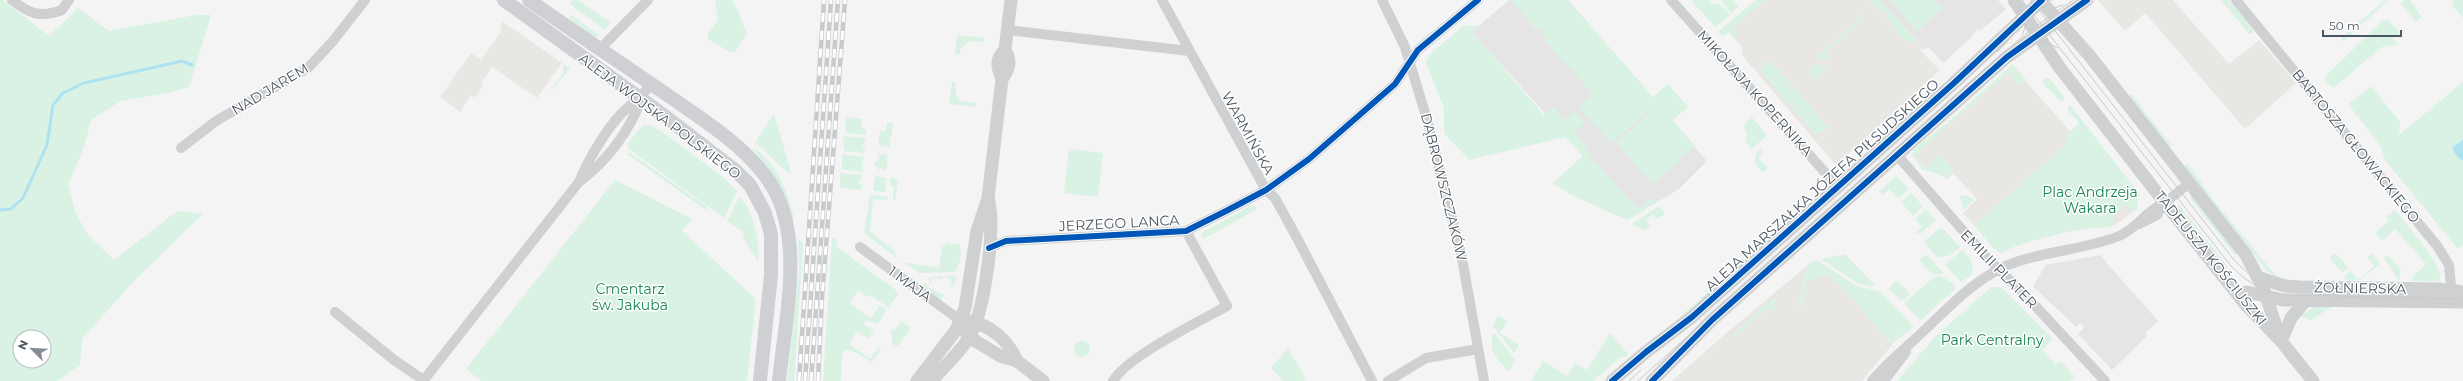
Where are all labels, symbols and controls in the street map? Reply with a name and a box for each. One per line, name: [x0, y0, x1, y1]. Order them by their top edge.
scale bar: [2323, 12, 2401, 38]
text: 50 m: [2329, 18, 2360, 33]
street label: MIKOŁAJA KOPERNIKA: [1694, 26, 1817, 161]
street label: ALEJA WOJSKA POLSKIEGO: [575, 49, 745, 183]
street label: NAD JAREM: [228, 59, 312, 119]
street label: BARTOSZA GŁOWACKIEGO: [2288, 65, 2424, 227]
street label: ALEJA MARSZAŁKA JÓZEFA PIŁSUDSKIEGO: [1701, 75, 1943, 295]
street label: WARMIŃSKA: [1218, 88, 1279, 179]
street label: DĄBROWSZCZAKÓW: [1417, 111, 1471, 263]
park label: Plac Andrzeja Wakara: [2042, 183, 2138, 217]
street label: TADEUSZA KOŚCIUSZKI: [2151, 187, 2271, 329]
street label: JERZEGO LANCA: [1057, 211, 1181, 235]
street label: EMILII PLATER: [1957, 226, 2041, 312]
street label: 1 MAJA: [885, 262, 936, 306]
street label: ŻOŁNIERSKA: [2314, 278, 2407, 298]
park label: Cmentarz św. Jakuba: [592, 280, 668, 314]
north arrow: [12, 329, 52, 369]
park label: Park Centralny: [1941, 331, 2044, 349]
text: N: [15, 338, 31, 352]

